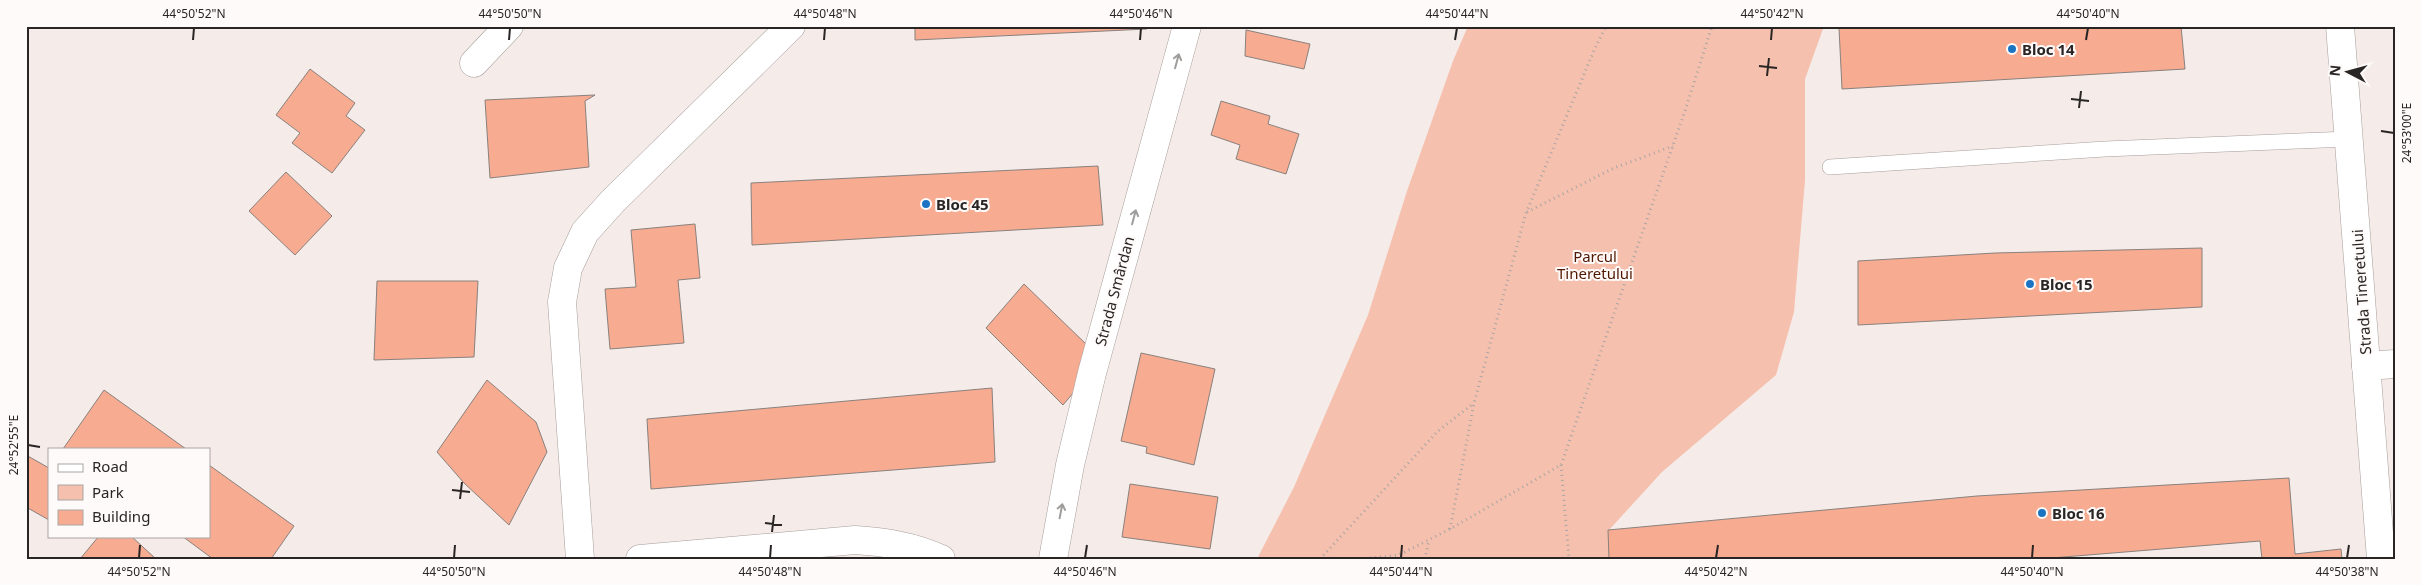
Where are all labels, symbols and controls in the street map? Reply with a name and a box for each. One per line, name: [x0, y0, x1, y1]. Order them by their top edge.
text: 44°50'52"N: [162, 5, 226, 22]
text: 44°50'50"N: [478, 5, 542, 22]
text: 44°50'48"N: [793, 5, 857, 22]
text: 44°50'46"N: [1109, 5, 1173, 22]
text: 44°50'44"N: [1425, 5, 1489, 22]
text: 44°50'42"N: [1740, 5, 1804, 22]
text: 44°50'40"N: [2056, 5, 2120, 22]
place label: Bloc 14: [2022, 39, 2075, 59]
marker: Bloc 14: [2006, 43, 2018, 55]
north arrow: [2324, 48, 2374, 98]
one-way arrow: [1173, 53, 1183, 69]
text: N: [2325, 64, 2345, 77]
text: 24°53'00"E: [2398, 103, 2415, 163]
place label: Bloc 45: [936, 194, 989, 214]
marker: Bloc 45: [920, 198, 932, 210]
one-way arrow: [1130, 210, 1139, 226]
street label: Strada Tineretului: [2347, 229, 2375, 355]
street label: Strada Smârdan: [1090, 234, 1138, 348]
park label: Parcul Tineretului: [1557, 246, 1633, 283]
place label: Bloc 15: [2040, 274, 2093, 294]
marker: Bloc 15: [2024, 278, 2036, 290]
text: 24°52'55"E: [5, 415, 22, 475]
legend: [48, 448, 210, 538]
text: Road: [92, 456, 128, 476]
text: Park: [92, 482, 124, 502]
one-way arrow: [1057, 503, 1066, 519]
place label: Bloc 16: [2052, 503, 2105, 523]
text: Building: [92, 506, 150, 526]
marker: Bloc 16: [2036, 507, 2048, 519]
text: 44°50'52"N: [107, 563, 171, 580]
text: 44°50'50"N: [422, 563, 486, 580]
text: 44°50'48"N: [738, 563, 802, 580]
text: 44°50'46"N: [1053, 563, 1117, 580]
text: 44°50'44"N: [1369, 563, 1433, 580]
text: 44°50'42"N: [1684, 563, 1748, 580]
text: 44°50'40"N: [2000, 563, 2064, 580]
text: 44°50'38"N: [2315, 563, 2379, 580]

